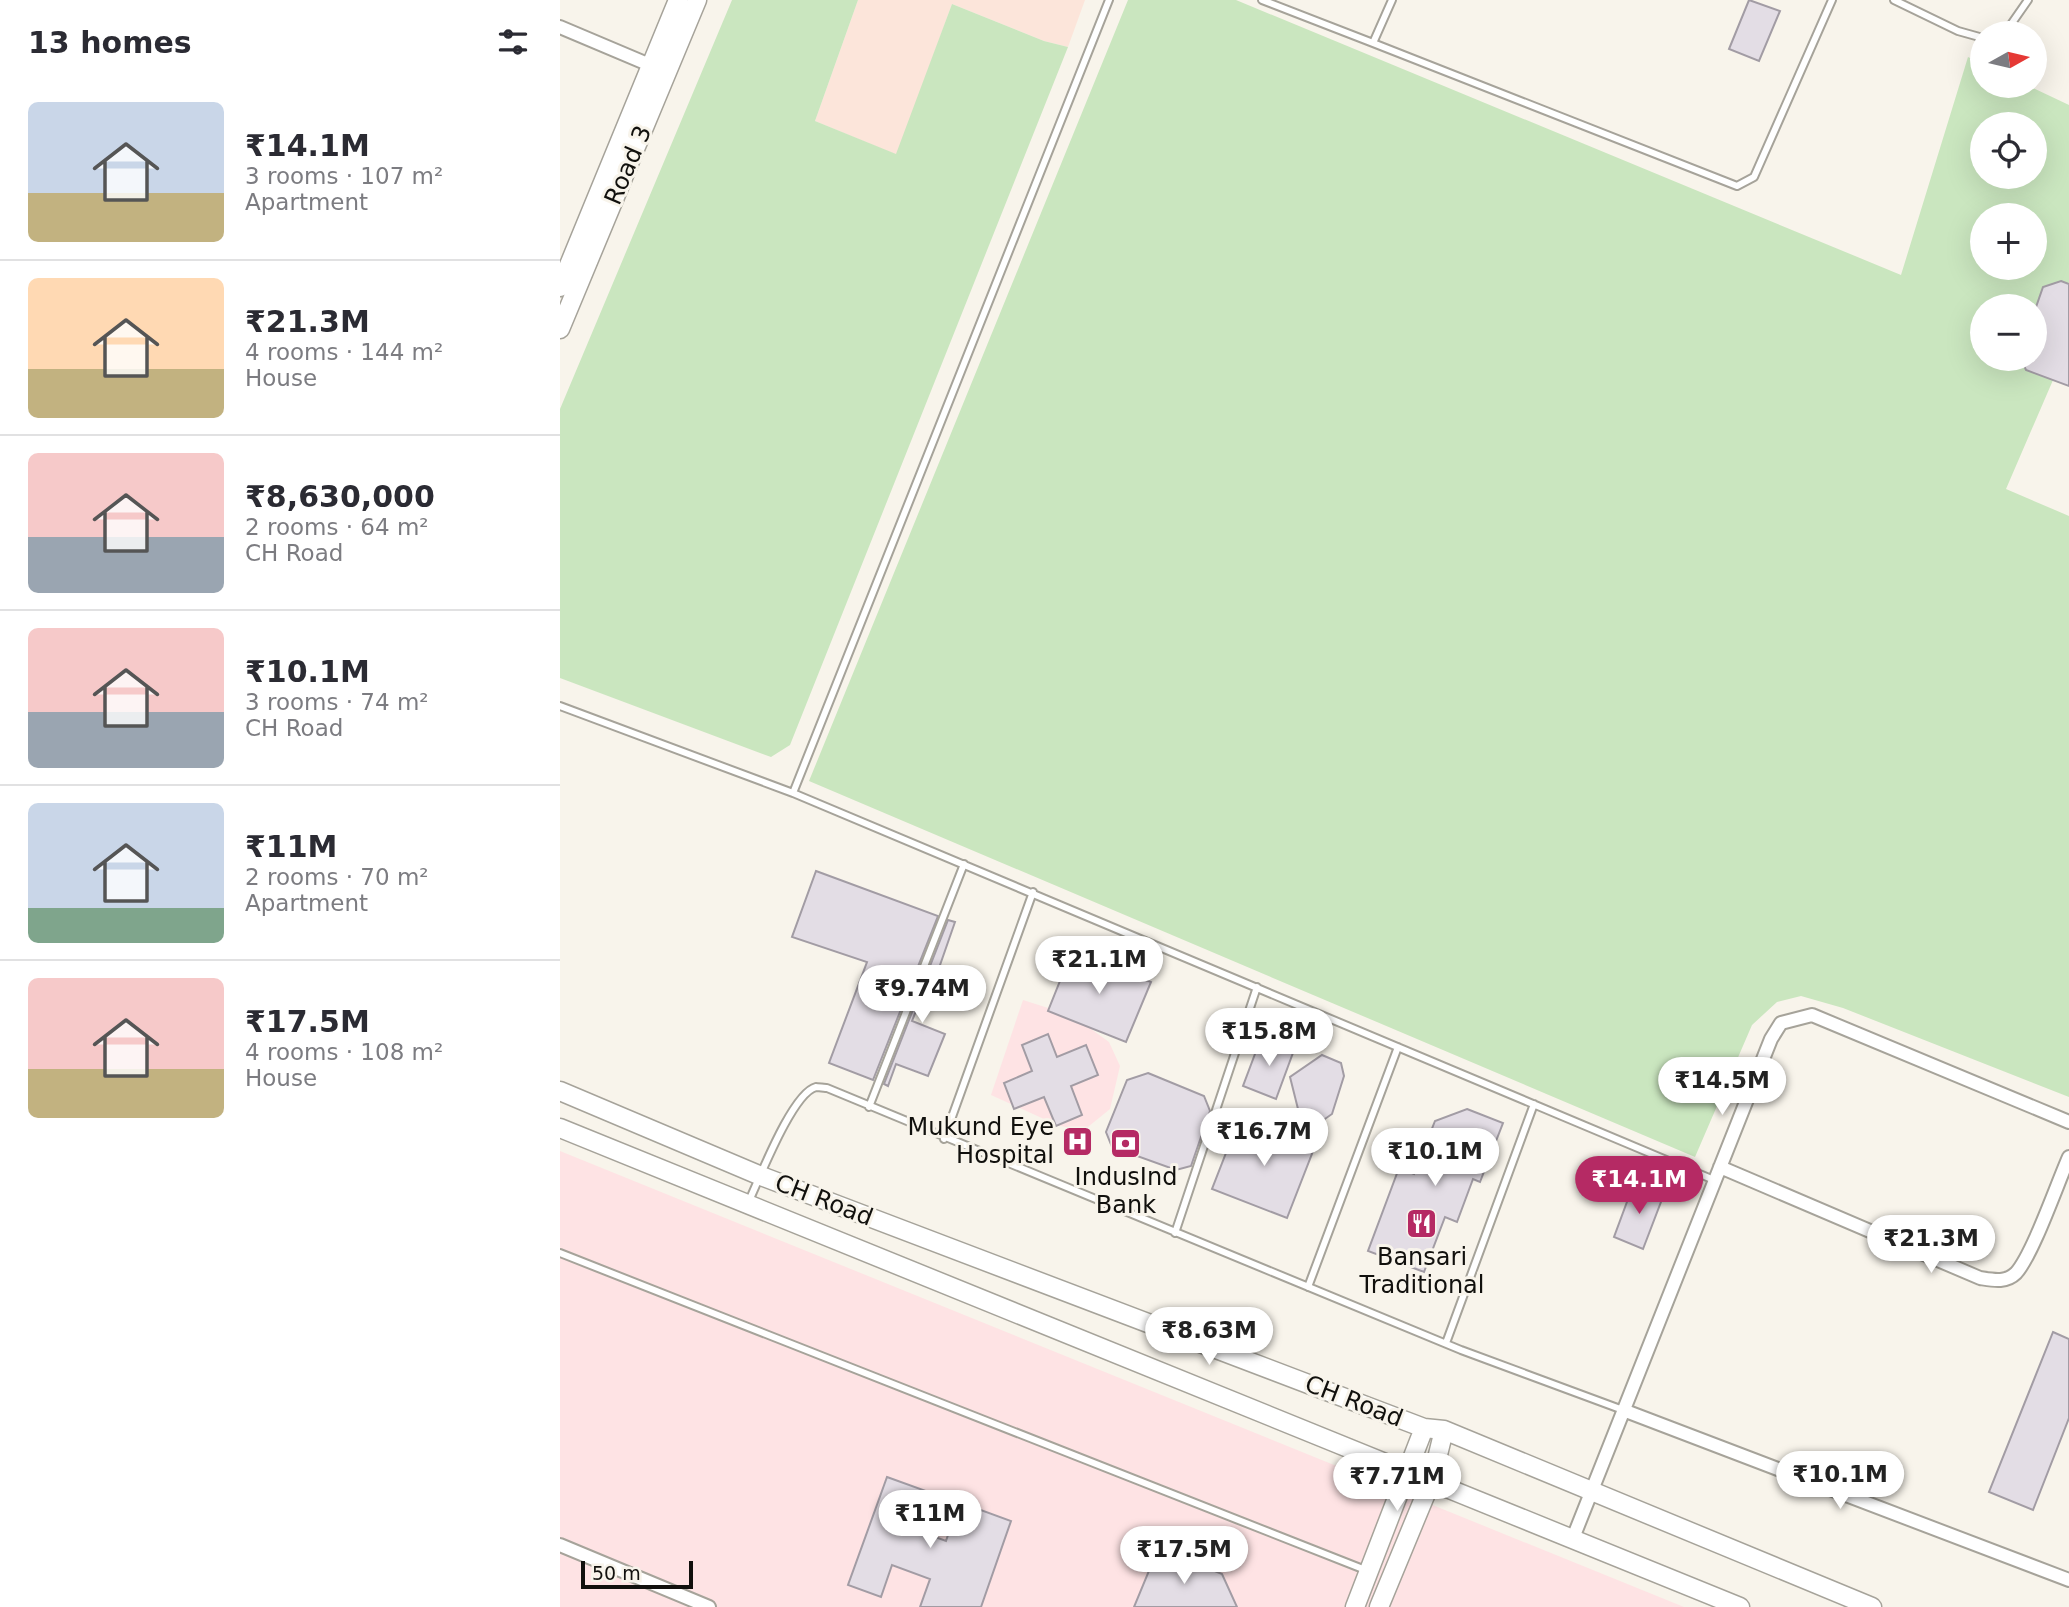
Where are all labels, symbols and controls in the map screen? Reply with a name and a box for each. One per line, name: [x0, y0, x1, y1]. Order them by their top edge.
north arrow: [1970, 21, 2048, 98]
map controls: [1970, 21, 2047, 371]
icon: filters: [494, 23, 532, 61]
text: 13 homes: [28, 25, 192, 60]
button: locate: [1970, 112, 2047, 189]
street label: Road 3: [599, 121, 657, 209]
text: ₹14.1M: [245, 128, 370, 163]
icon: home: [84, 130, 168, 214]
text: 3 rooms · 107 m²: [245, 163, 443, 189]
text: Apartment: [245, 189, 368, 215]
button: +: [1970, 203, 2047, 280]
button: −: [1970, 294, 2047, 371]
text: ₹21.3M: [245, 304, 370, 339]
icon: home: [84, 306, 168, 390]
text: 4 rooms · 144 m²: [245, 339, 443, 365]
text: House: [245, 365, 317, 391]
text: ₹8,630,000: [245, 479, 435, 514]
icon: home: [84, 481, 168, 565]
text: 2 rooms · 64 m²: [245, 514, 429, 540]
text: CH Road: [245, 540, 343, 566]
text: ₹10.1M: [245, 654, 370, 689]
icon: home: [84, 656, 168, 740]
text: 3 rooms · 74 m²: [245, 689, 429, 715]
text: CH Road: [245, 715, 343, 741]
text: ₹11M: [245, 829, 337, 864]
icon: home: [84, 831, 168, 915]
text: 2 rooms · 70 m²: [245, 864, 429, 890]
text: Apartment: [245, 890, 368, 916]
pin: ₹21.1M: [1042, 936, 1156, 996]
text: ₹21.1M: [1051, 946, 1147, 972]
pin: ₹9.74M: [865, 965, 979, 1025]
text: ₹9.74M: [874, 975, 970, 1001]
text: ₹17.5M: [245, 1004, 370, 1039]
icon: home: [84, 1006, 168, 1090]
pin: ₹15.8M: [1212, 1009, 1326, 1068]
text: ₹15.8M: [1221, 1018, 1317, 1044]
text: 4 rooms · 108 m²: [245, 1039, 443, 1065]
pin: ₹14.5M: [1665, 1058, 1779, 1117]
text: House: [245, 1065, 317, 1091]
text: ₹14.5M: [1674, 1067, 1770, 1093]
pin: ₹16.7M: [1207, 1108, 1321, 1168]
place label: Mukund Eye Hospital: [908, 1113, 1054, 1169]
text: ₹16.7M: [1216, 1118, 1312, 1144]
hospital icon: Mukund Eye Hospital: [1060, 1124, 1094, 1158]
bank icon: IndusInd Bank: [1109, 1126, 1143, 1160]
pin: ₹10.1M: [1378, 1128, 1492, 1188]
text: ₹10.1M: [1387, 1138, 1483, 1164]
pin: ₹14.1M: [1582, 1156, 1696, 1216]
place label: IndusInd Bank: [1075, 1163, 1177, 1219]
text: ₹14.1M: [1591, 1166, 1687, 1192]
street label: CH Road: [771, 1169, 877, 1231]
restaurant icon: Bansari Traditional: [1405, 1206, 1439, 1240]
pin: ₹21.3M: [1874, 1216, 1988, 1275]
text: ₹21.3M: [1883, 1225, 1979, 1251]
place label: Bansari Traditional: [1359, 1243, 1484, 1299]
pin: ₹8.63M: [1152, 1308, 1266, 1367]
text: ₹8.63M: [1161, 1317, 1257, 1343]
street label: CH Road: [1301, 1370, 1407, 1432]
pin: ₹10.1M: [1783, 1452, 1897, 1511]
pin: ₹7.71M: [1340, 1454, 1454, 1513]
text: ₹10.1M: [1792, 1461, 1888, 1487]
text: ₹7.71M: [1349, 1463, 1445, 1489]
pin: ₹11M: [889, 1490, 971, 1550]
text: ₹11M: [895, 1500, 965, 1526]
pin: ₹17.5M: [1127, 1526, 1241, 1586]
text: ₹17.5M: [1136, 1536, 1232, 1562]
scale bar: [581, 1558, 693, 1590]
text: 50 m: [592, 1562, 641, 1584]

